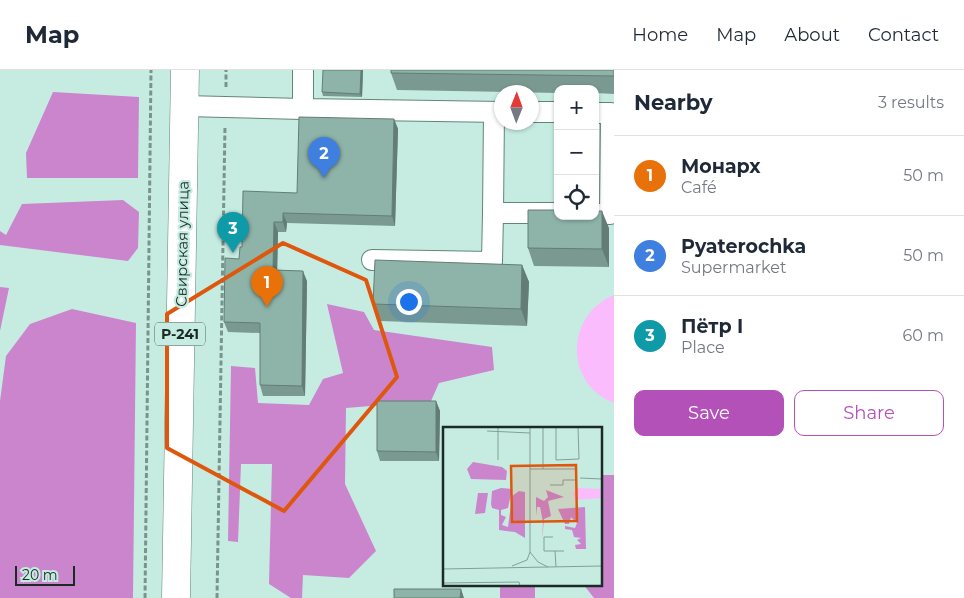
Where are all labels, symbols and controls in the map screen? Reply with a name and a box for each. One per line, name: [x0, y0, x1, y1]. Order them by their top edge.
text: Map: [25, 20, 79, 49]
text: Home: [632, 24, 688, 46]
text: Map: [716, 24, 756, 46]
text: About: [784, 24, 840, 46]
text: Contact: [868, 24, 939, 46]
north arrow: [494, 85, 539, 130]
map controls: [554, 85, 599, 220]
button: +: [554, 85, 599, 130]
text: Nearby: [634, 90, 713, 115]
text: 3 results: [878, 93, 944, 112]
button: −: [554, 130, 599, 175]
pin: 2: [308, 137, 340, 178]
text: Монарх: [681, 155, 761, 178]
text: 1: [647, 166, 653, 185]
text: 50 m: [903, 166, 944, 185]
button: locate: [554, 175, 599, 220]
text: Café: [681, 178, 717, 197]
street label: Свирская улица: [171, 181, 193, 307]
pin: 3: [217, 212, 249, 253]
text: Pyaterochka: [681, 235, 806, 258]
text: 2: [645, 246, 655, 265]
text: 50 m: [903, 246, 944, 265]
text: Supermarket: [681, 258, 787, 277]
pin: 1: [251, 266, 283, 307]
your location: [396, 289, 422, 315]
text: Пётр I: [681, 315, 743, 338]
road number: Р-241: [155, 322, 205, 346]
text: 3: [645, 326, 655, 345]
text: 60 m: [902, 326, 944, 345]
text: Place: [681, 338, 725, 357]
button: Save: [634, 390, 784, 436]
button: Share: [794, 390, 944, 436]
inset map: [443, 427, 602, 586]
scale bar: [15, 563, 75, 586]
text: 20 m: [22, 566, 58, 584]

